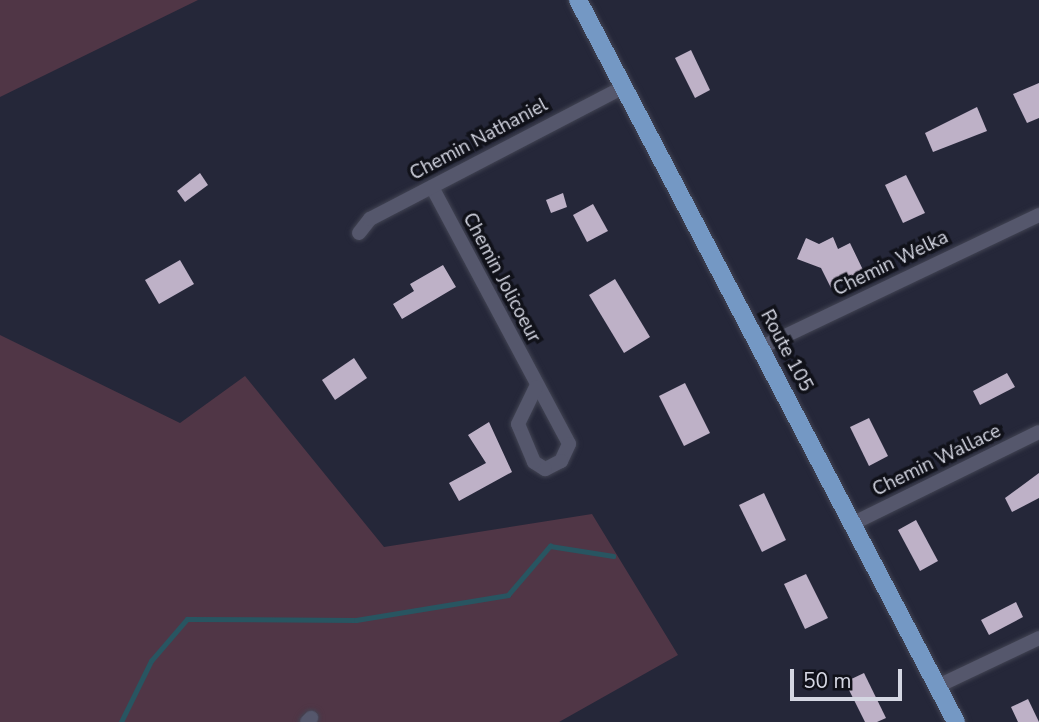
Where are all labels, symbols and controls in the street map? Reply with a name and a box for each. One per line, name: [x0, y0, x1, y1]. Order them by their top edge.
street label: Chemin Nathaniel: [406, 94, 552, 186]
street label: Chemin Jolicoeur: [457, 209, 545, 347]
street label: Chemin Welka: [830, 226, 952, 302]
street label: Route 105: [755, 306, 817, 396]
street label: Chemin Wallace: [869, 420, 1005, 502]
scale bar: [794, 656, 906, 700]
text: 50 m: [803, 667, 852, 695]

